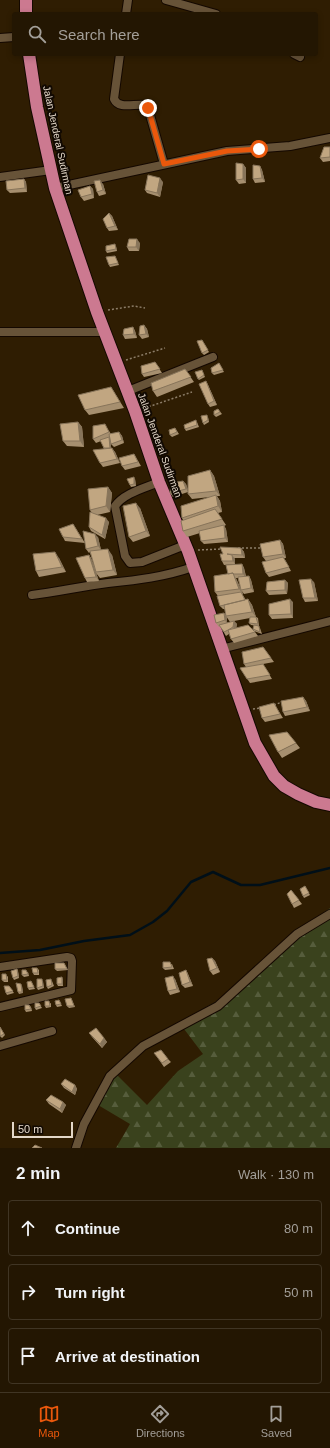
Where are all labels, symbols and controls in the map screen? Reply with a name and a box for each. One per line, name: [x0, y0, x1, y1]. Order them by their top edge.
search box: [12, 12, 318, 56]
icon: search: [26, 23, 48, 45]
text: Search here: [58, 26, 140, 43]
street label: Jalan Jenderal Sudirman: [41, 85, 75, 195]
route end: [139, 99, 157, 117]
route start: [250, 140, 268, 158]
street label: Jalan Jenderal Sudirman: [136, 391, 184, 499]
scale bar: [12, 1120, 73, 1139]
text: 50 m: [18, 1123, 42, 1135]
text: 2 min: [16, 1164, 60, 1183]
text: Walk · 130 m: [238, 1167, 314, 1182]
icon: ahead: [17, 1217, 39, 1239]
text: Continue: [55, 1220, 120, 1237]
text: 80 m: [284, 1221, 313, 1236]
icon: right: [17, 1281, 39, 1303]
text: Turn right: [55, 1284, 125, 1301]
text: 50 m: [284, 1285, 313, 1300]
icon: arrive: [17, 1345, 39, 1367]
text: Arrive at destination: [55, 1348, 200, 1365]
tab: Map: [38, 1403, 60, 1439]
tab: Directions: [136, 1403, 185, 1439]
tab: Saved: [261, 1403, 292, 1439]

